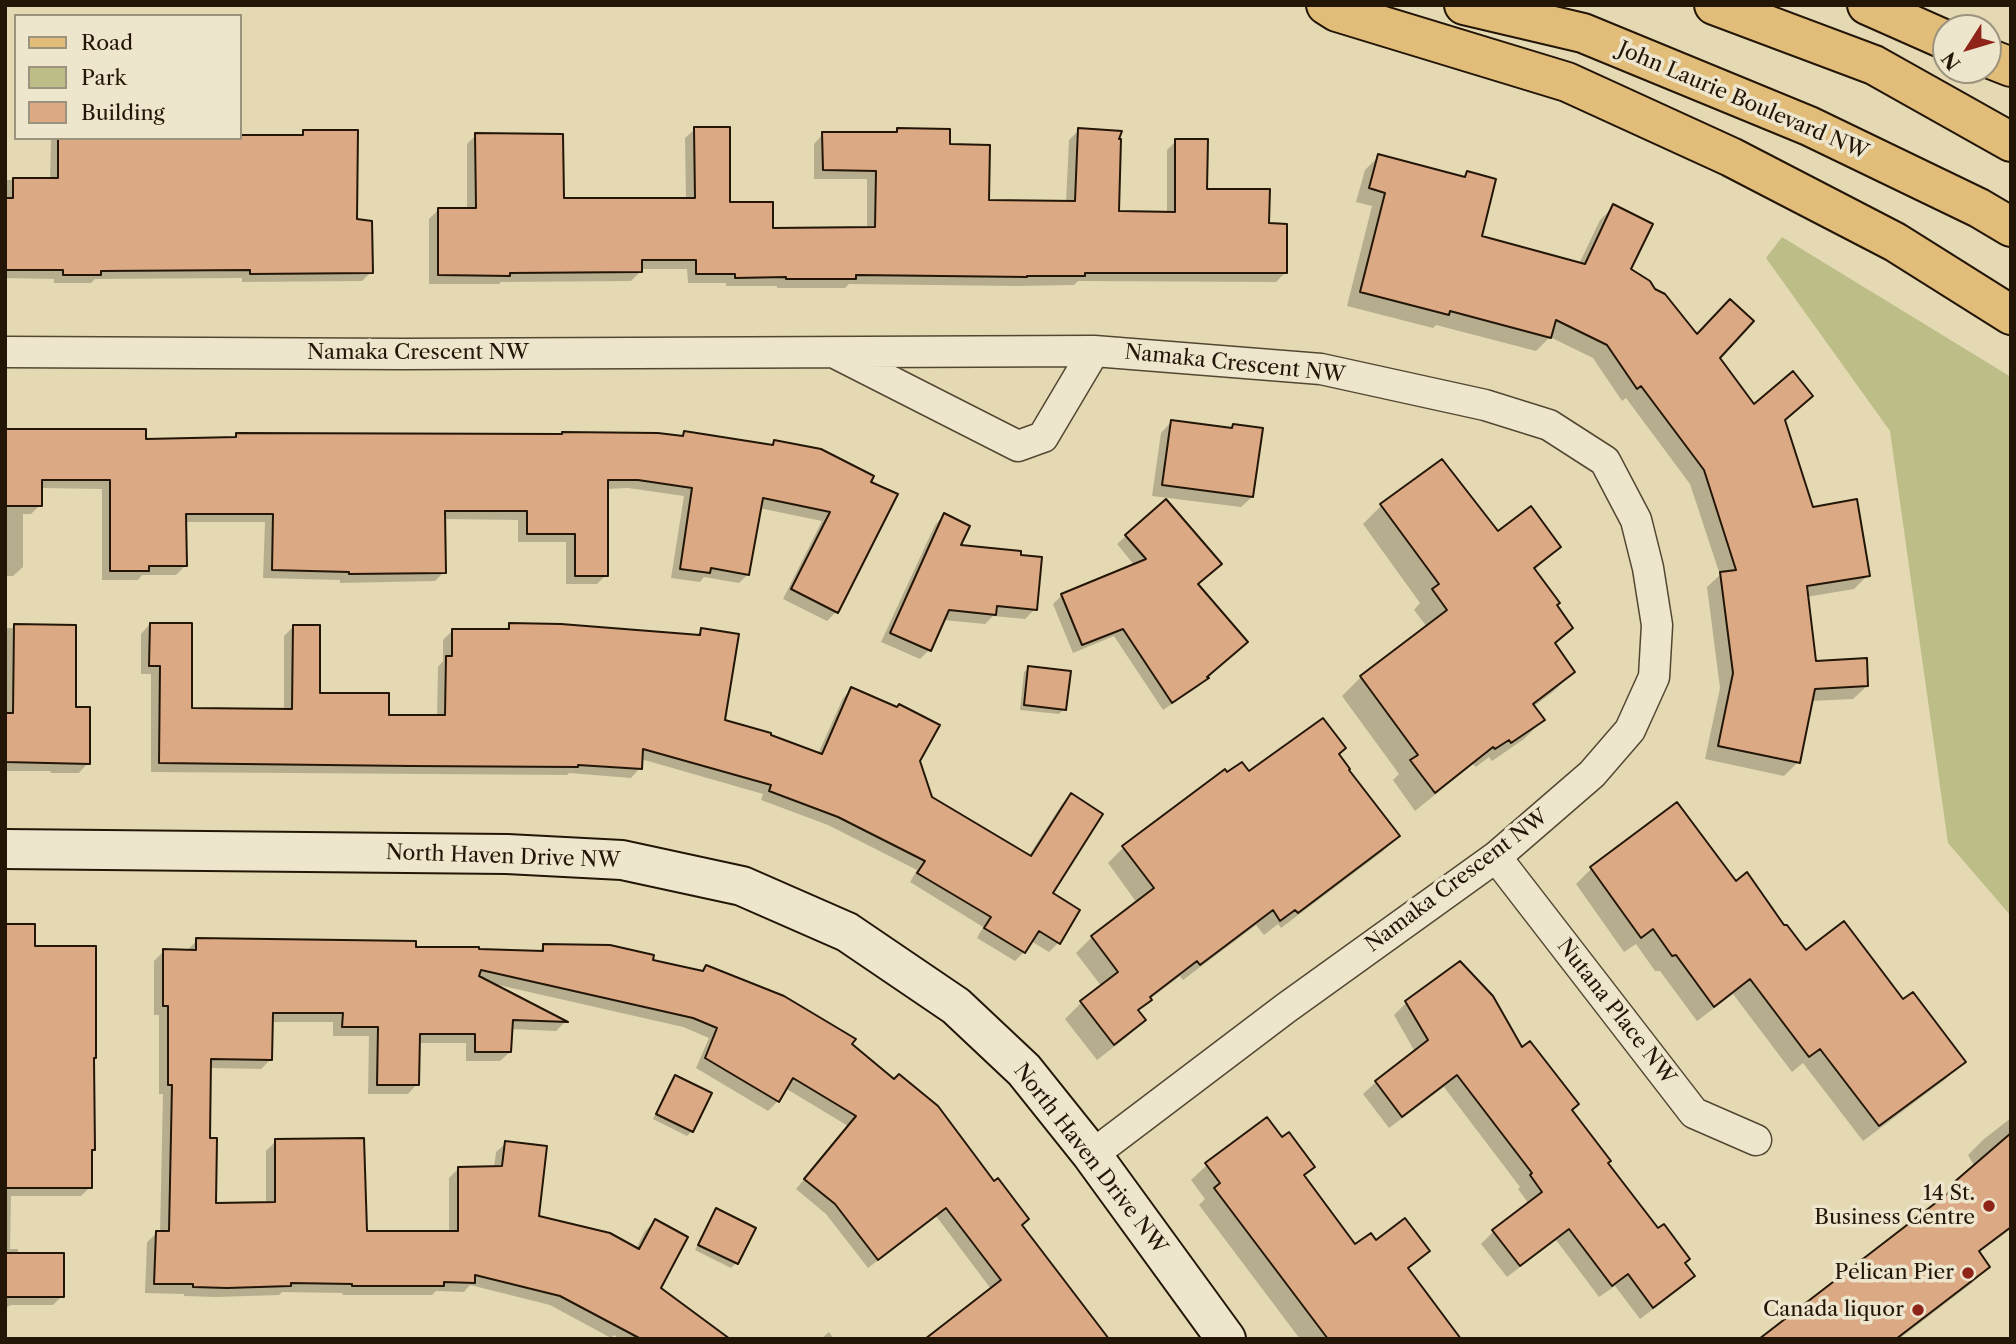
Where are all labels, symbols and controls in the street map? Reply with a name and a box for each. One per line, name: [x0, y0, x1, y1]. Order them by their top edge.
legend: [14, 14, 242, 140]
north arrow: [1932, 14, 2002, 84]
text: Road: [81, 30, 133, 55]
street label: John Laurie Boulevard NW: [1614, 37, 1872, 165]
text: N: [1937, 47, 1966, 74]
text: Park: [81, 65, 127, 90]
text: Building: [81, 100, 165, 125]
street label: Namaka Crescent NW: [307, 340, 529, 366]
street label: Namaka Crescent NW: [1123, 340, 1347, 388]
street label: Namaka Crescent NW: [1361, 804, 1553, 958]
street label: North Haven Drive NW: [385, 840, 621, 874]
street label: Nutana Place NW: [1551, 934, 1681, 1090]
street label: North Haven Drive NW: [1008, 1059, 1172, 1259]
place label: 14 St. Business Centre: [1814, 1181, 1975, 1231]
marker: 14 St. Business Centre: [1981, 1198, 1997, 1214]
place label: Pelican Pier: [1835, 1260, 1954, 1286]
marker: Pelican Pier: [1960, 1265, 1976, 1281]
place label: Canada liquor: [1763, 1297, 1904, 1323]
marker: Canada liquor: [1910, 1302, 1926, 1318]

